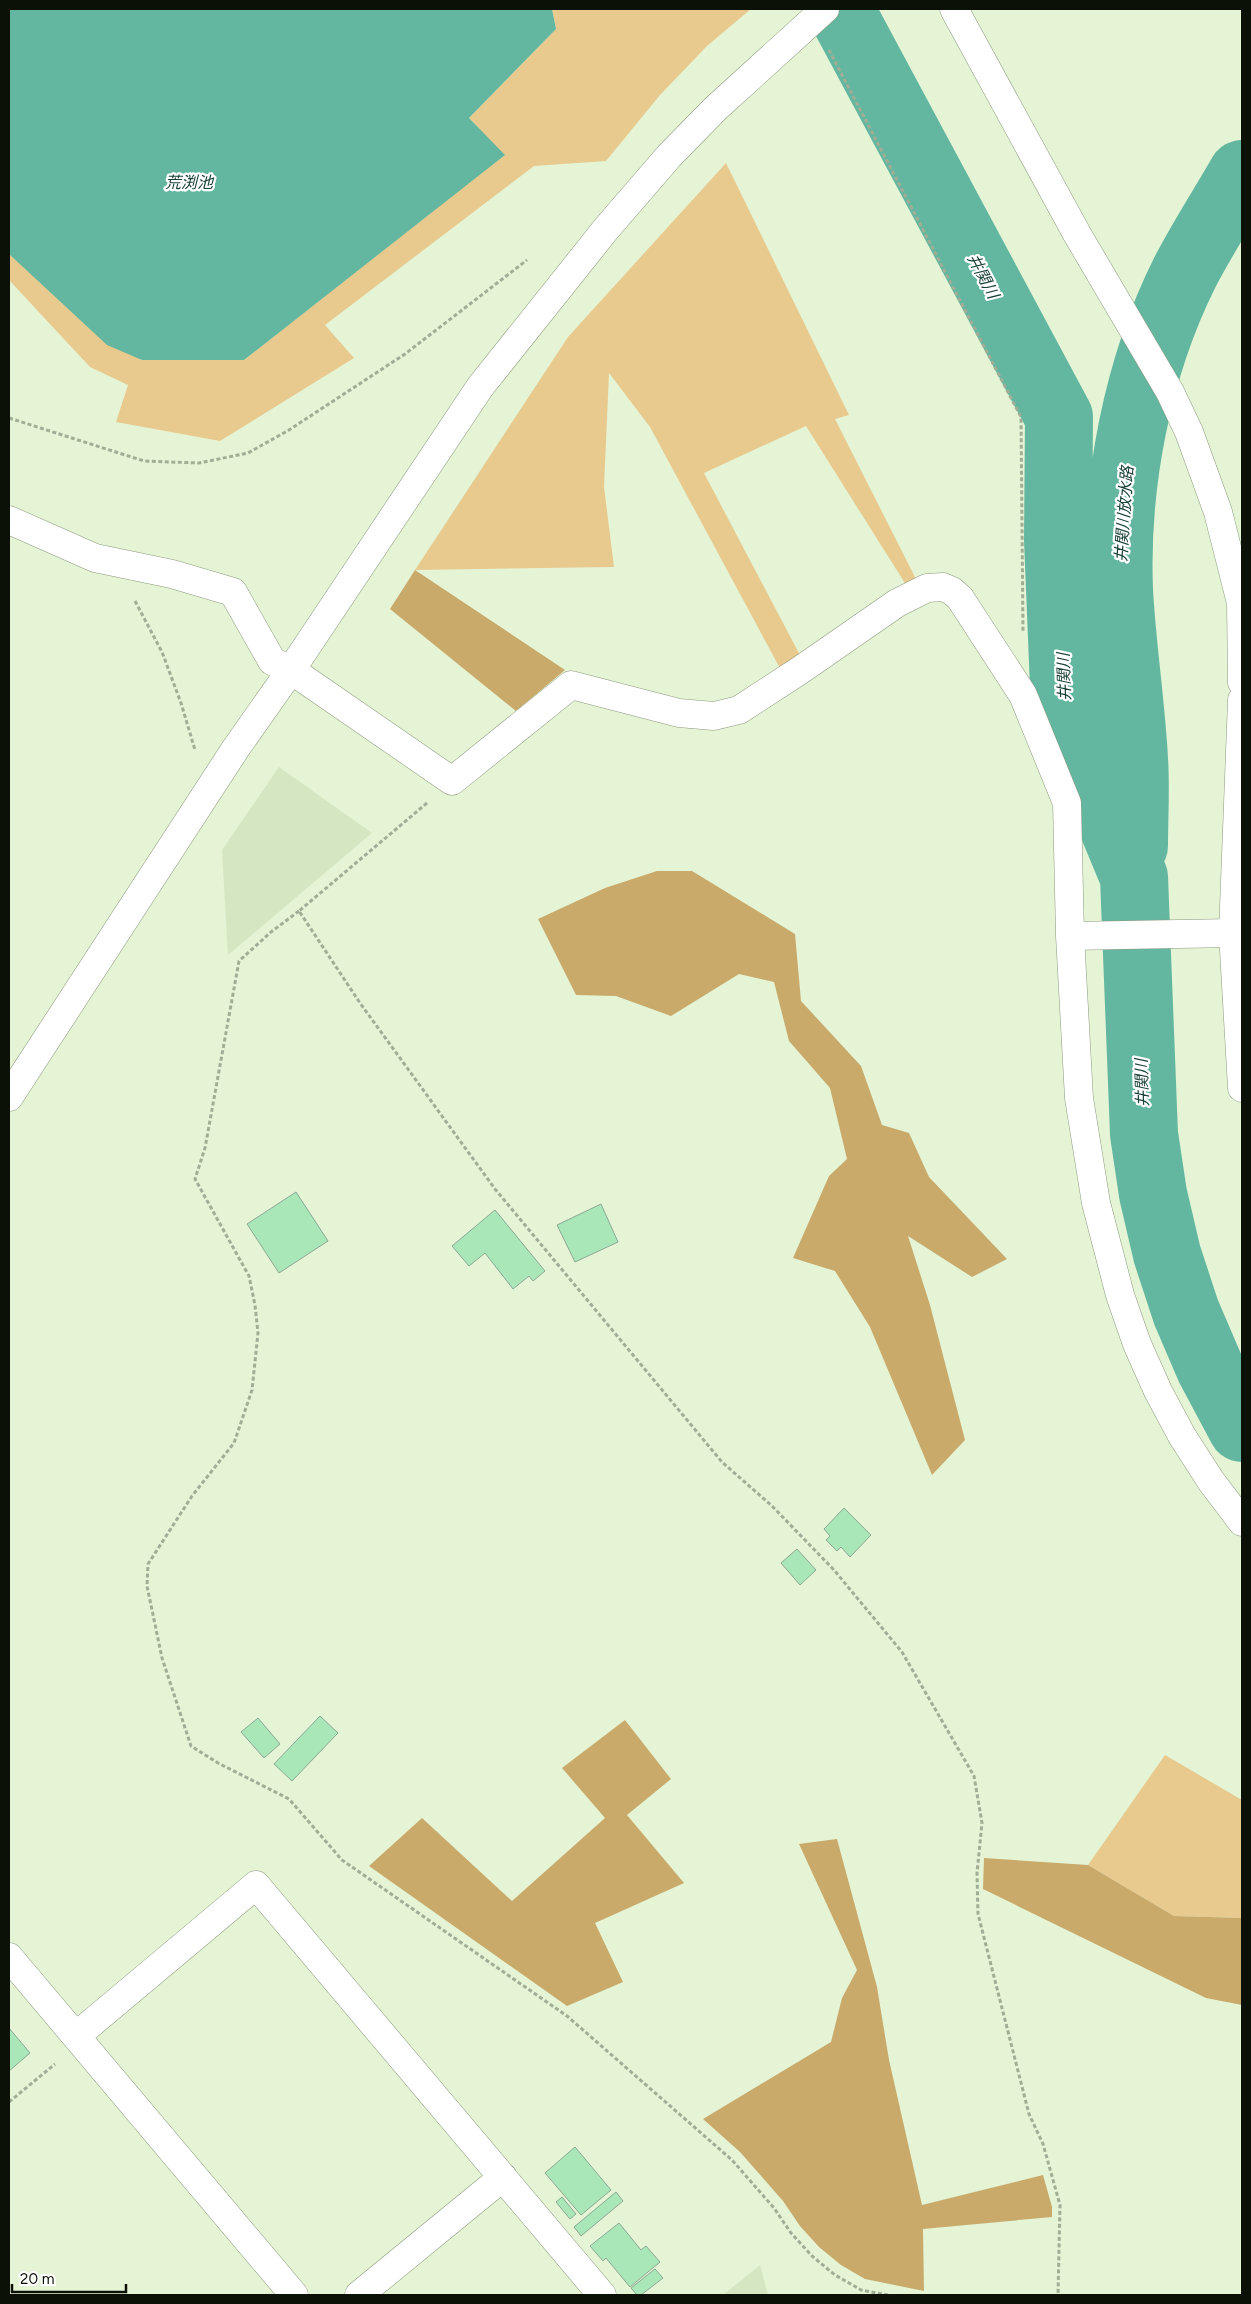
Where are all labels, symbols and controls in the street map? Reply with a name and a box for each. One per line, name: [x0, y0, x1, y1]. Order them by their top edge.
water label: 荒渕池: [165, 173, 215, 192]
water label: 井関川: [963, 250, 1004, 303]
water label: 井関川放水路: [1111, 463, 1137, 563]
water label: 井関川: [1054, 651, 1074, 701]
water label: 井関川: [1132, 1057, 1152, 1107]
scale bar: [12, 2262, 126, 2294]
text: 20 m: [20, 2270, 54, 2288]

